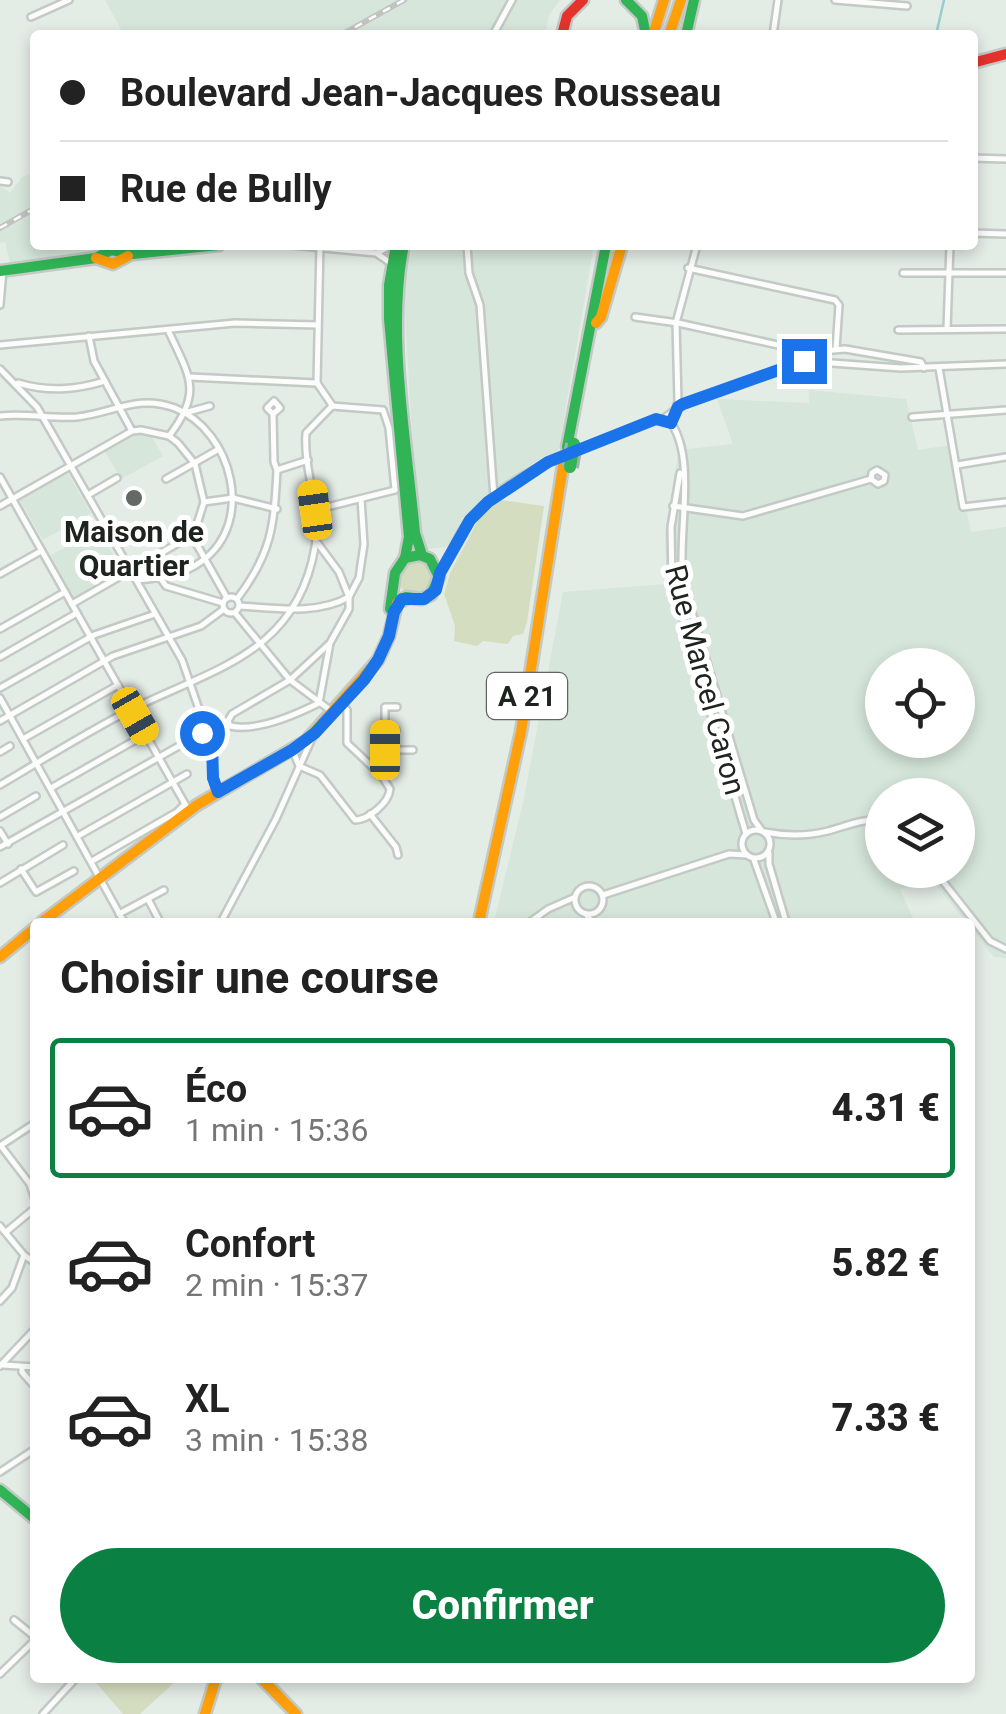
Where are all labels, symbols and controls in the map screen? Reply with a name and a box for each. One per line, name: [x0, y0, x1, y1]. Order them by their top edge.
text: Boulevard Jean-Jacques Rousseau: [120, 71, 721, 115]
text: Rue de Bully: [120, 167, 332, 211]
route end: [782, 339, 827, 384]
car: [296, 478, 334, 542]
marker: Maison de Quartier: [123, 487, 145, 509]
place label: Maison de Quartier: [64, 514, 204, 583]
street label: Rue Marcel Caron: [658, 561, 753, 799]
map controls: [865, 648, 975, 888]
button: locate: [865, 648, 975, 758]
road number: A 21: [487, 673, 567, 719]
car: [107, 683, 163, 749]
route start: [180, 711, 225, 756]
car: [370, 720, 400, 780]
button: layers: [865, 778, 975, 888]
text: Choisir une course: [60, 951, 439, 1004]
icon: car: [65, 1063, 155, 1153]
text: Éco: [185, 1067, 247, 1111]
text: 4.31 €: [832, 1086, 940, 1130]
text: 1 min · 15:36: [185, 1111, 368, 1149]
icon: car: [65, 1218, 155, 1308]
text: Confort: [185, 1222, 315, 1266]
text: 5.82 €: [832, 1241, 940, 1285]
text: 2 min · 15:37: [185, 1266, 368, 1304]
icon: car: [65, 1373, 155, 1463]
text: XL: [185, 1377, 230, 1421]
text: 7.33 €: [832, 1396, 940, 1440]
text: 3 min · 15:38: [185, 1421, 368, 1459]
button: Confirmer: [60, 1548, 945, 1663]

